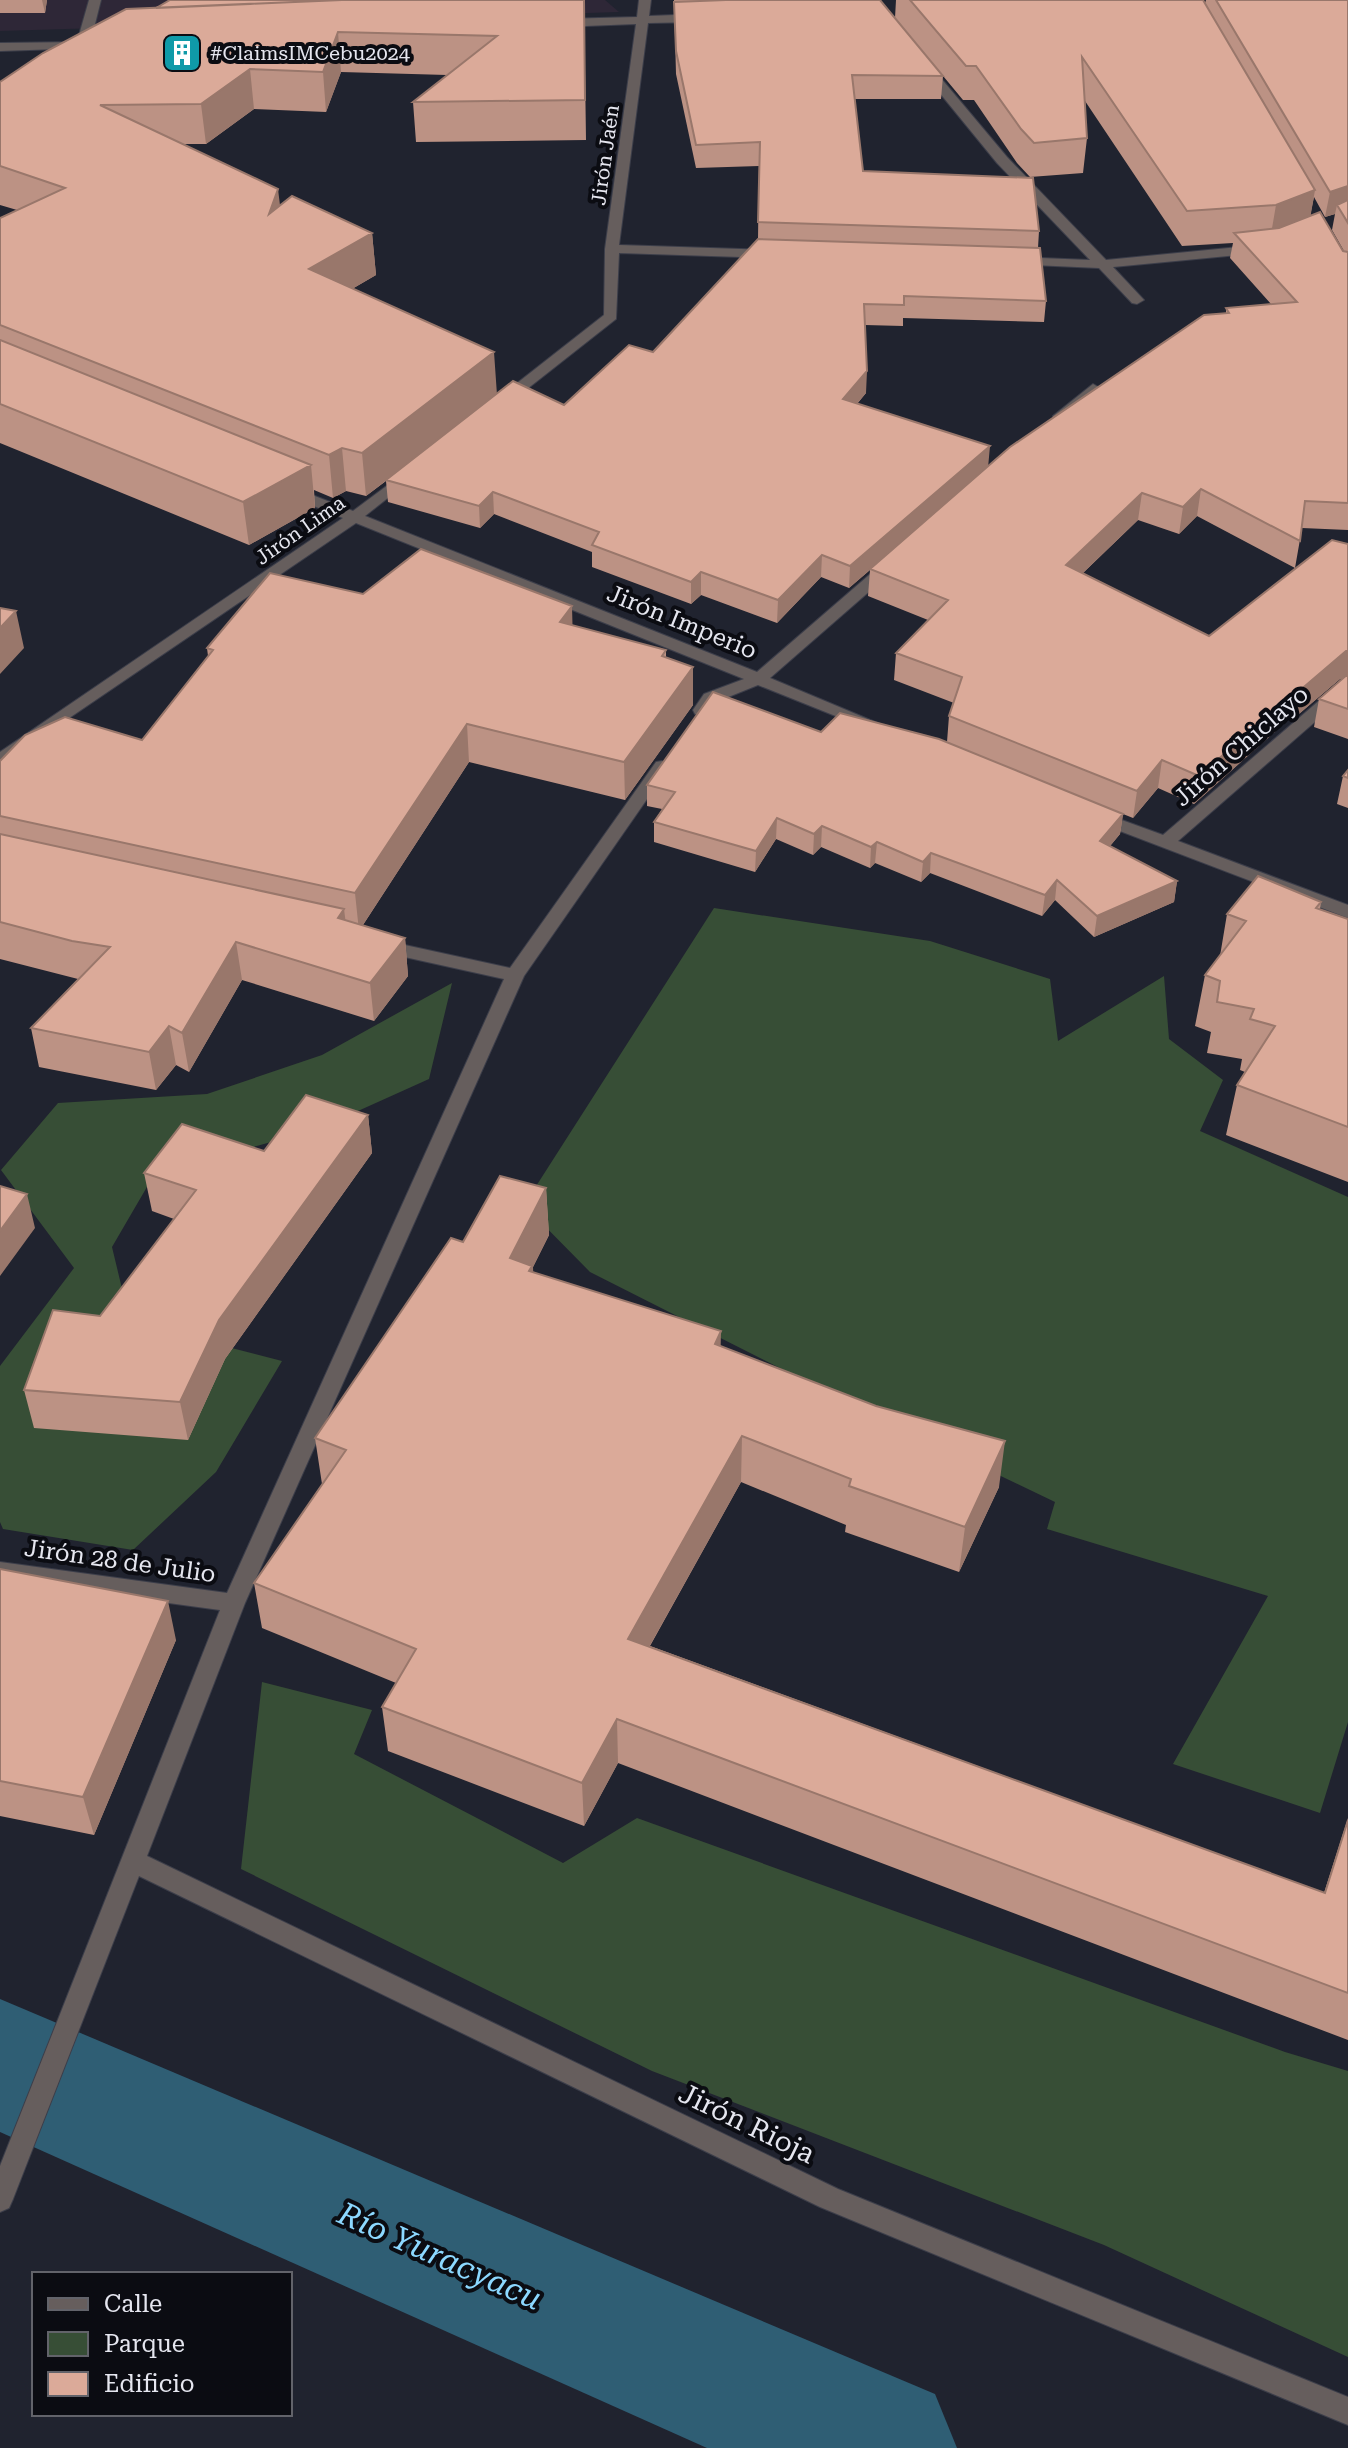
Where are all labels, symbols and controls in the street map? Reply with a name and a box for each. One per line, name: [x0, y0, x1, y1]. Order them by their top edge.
building icon: #ClaimsIMCebu2024: [161, 32, 203, 74]
place label: #ClaimsIMCebu2024: [210, 41, 411, 65]
street label: Jirón Jaén: [586, 103, 624, 207]
street label: Jirón Lima: [251, 490, 350, 570]
street label: Jirón Imperio: [603, 579, 761, 665]
street label: Jirón Chiclayo: [1168, 680, 1314, 812]
street label: Jirón 28 de Julio: [23, 1534, 217, 1588]
street label: Jirón Rioja: [673, 2076, 820, 2171]
water label: Río Yuracyacu: [331, 2194, 548, 2318]
legend: [32, 2272, 292, 2416]
text: Calle: [104, 2290, 162, 2318]
text: Parque: [104, 2330, 185, 2358]
text: Edificio: [104, 2370, 195, 2398]

